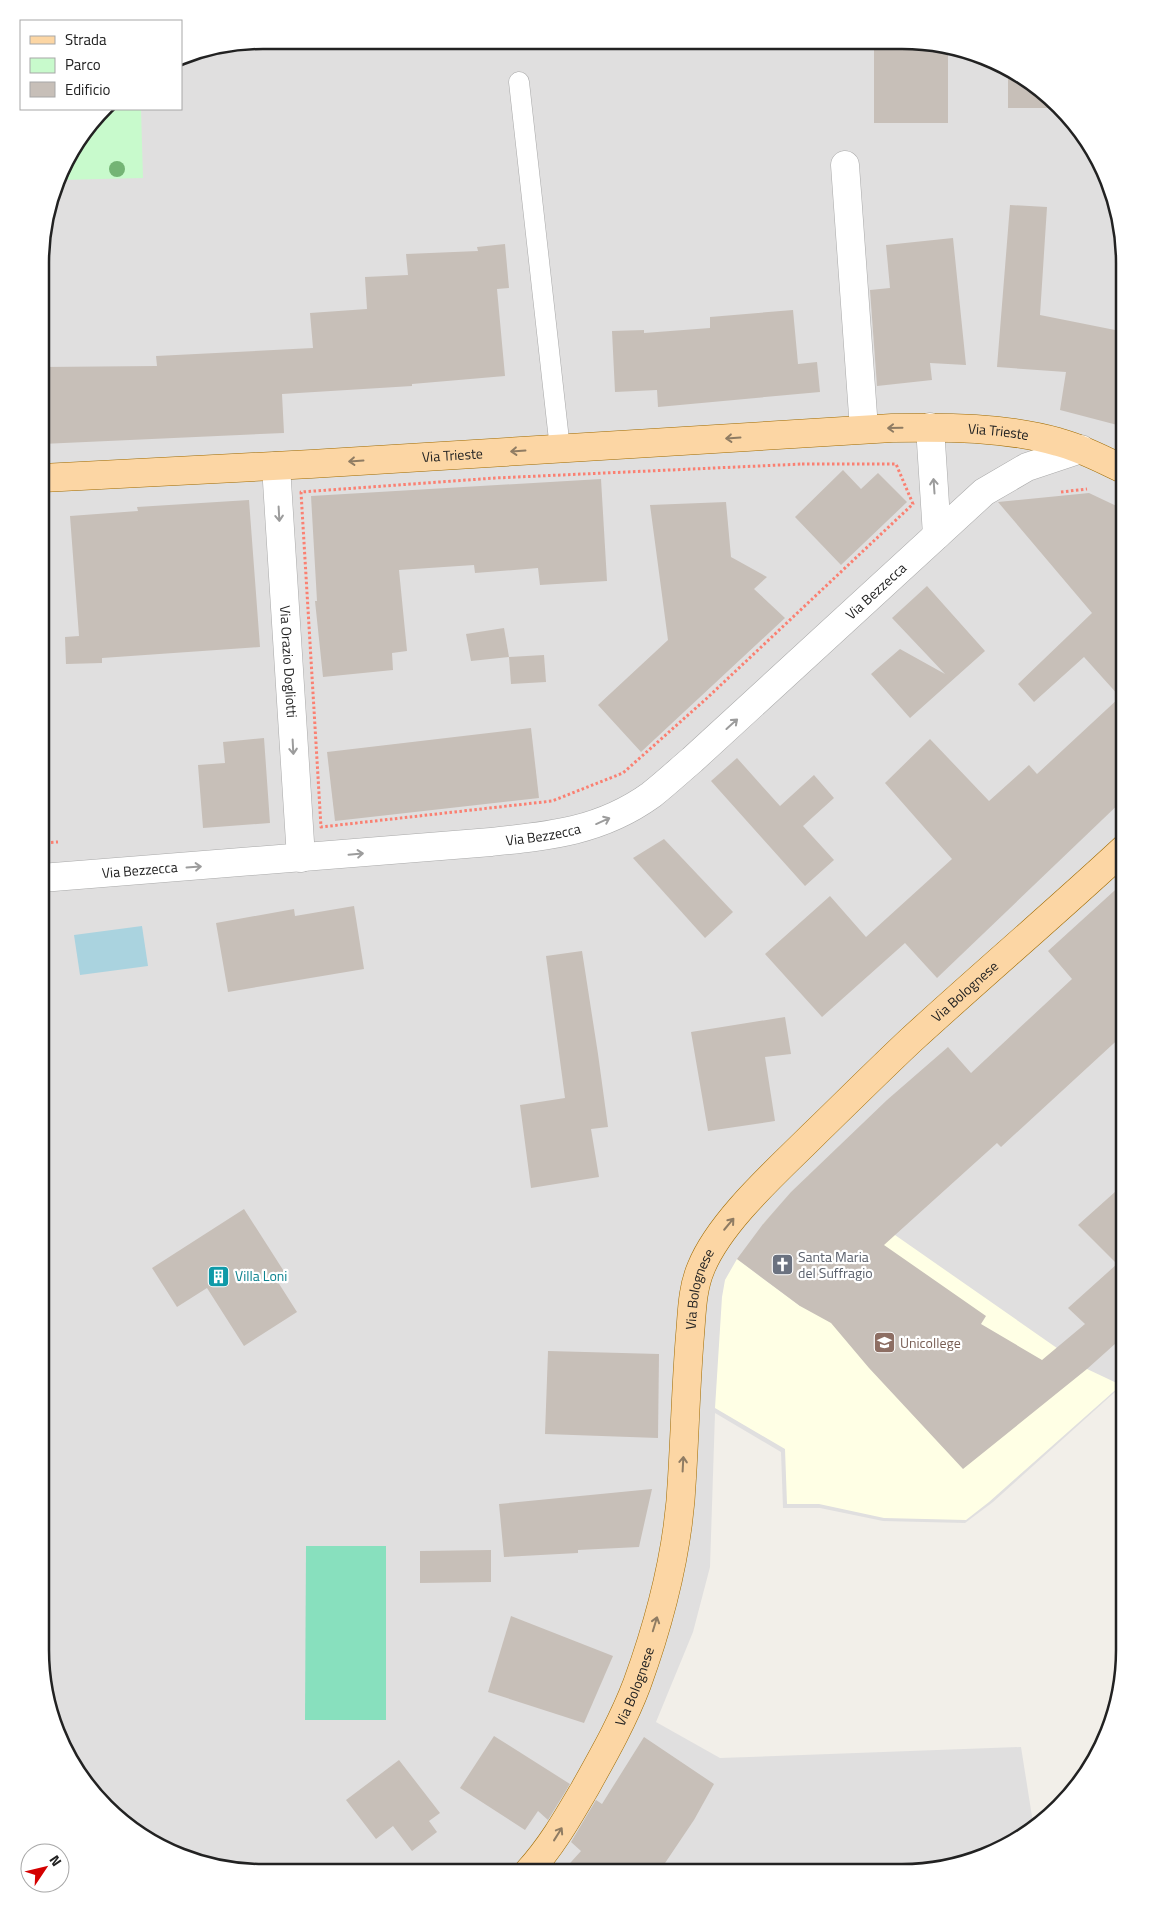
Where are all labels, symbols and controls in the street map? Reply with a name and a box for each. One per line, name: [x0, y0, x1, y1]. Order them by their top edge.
legend: [20, 20, 182, 110]
text: Strada: [65, 28, 107, 51]
text: Parco: [65, 53, 101, 76]
text: Edificio: [65, 78, 110, 101]
street label: Via Trieste: [967, 418, 1031, 445]
one-way arrow: [887, 423, 903, 432]
one-way arrow: [725, 433, 741, 442]
street label: Via Trieste: [421, 442, 483, 467]
one-way arrow: [510, 447, 526, 456]
one-way arrow: [348, 457, 364, 466]
one-way arrow: [930, 478, 939, 494]
one-way arrow: [275, 506, 284, 522]
street label: Via Bezzecca: [841, 557, 911, 624]
street label: Via Orazio Dogliotti: [275, 605, 303, 718]
one-way arrow: [725, 718, 738, 730]
one-way arrow: [288, 738, 297, 754]
one-way arrow: [595, 816, 610, 826]
street label: Via Bezzecca: [505, 818, 583, 850]
one-way arrow: [348, 849, 364, 858]
street label: Via Bezzecca: [101, 856, 178, 883]
one-way arrow: [186, 862, 202, 871]
street label: Via Bolognese: [926, 956, 1003, 1027]
one-way arrow: [723, 1218, 734, 1231]
street label: Via Bolognese: [679, 1244, 719, 1330]
place label: Santa Maria del Suffragio: [798, 1246, 873, 1283]
church icon: Santa Maria del Suffragio: [770, 1253, 794, 1277]
building icon: Villa Loni: [207, 1264, 231, 1288]
place label: Villa Loni: [235, 1265, 287, 1286]
school or university icon: Unicollege: [872, 1331, 896, 1355]
place label: Unicollege: [900, 1332, 961, 1353]
one-way arrow: [679, 1457, 688, 1473]
one-way arrow: [651, 1616, 661, 1632]
street label: Via Bolognese: [609, 1644, 659, 1729]
one-way arrow: [553, 1827, 564, 1841]
north arrow: [20, 1843, 70, 1893]
text: N: [45, 1850, 67, 1870]

